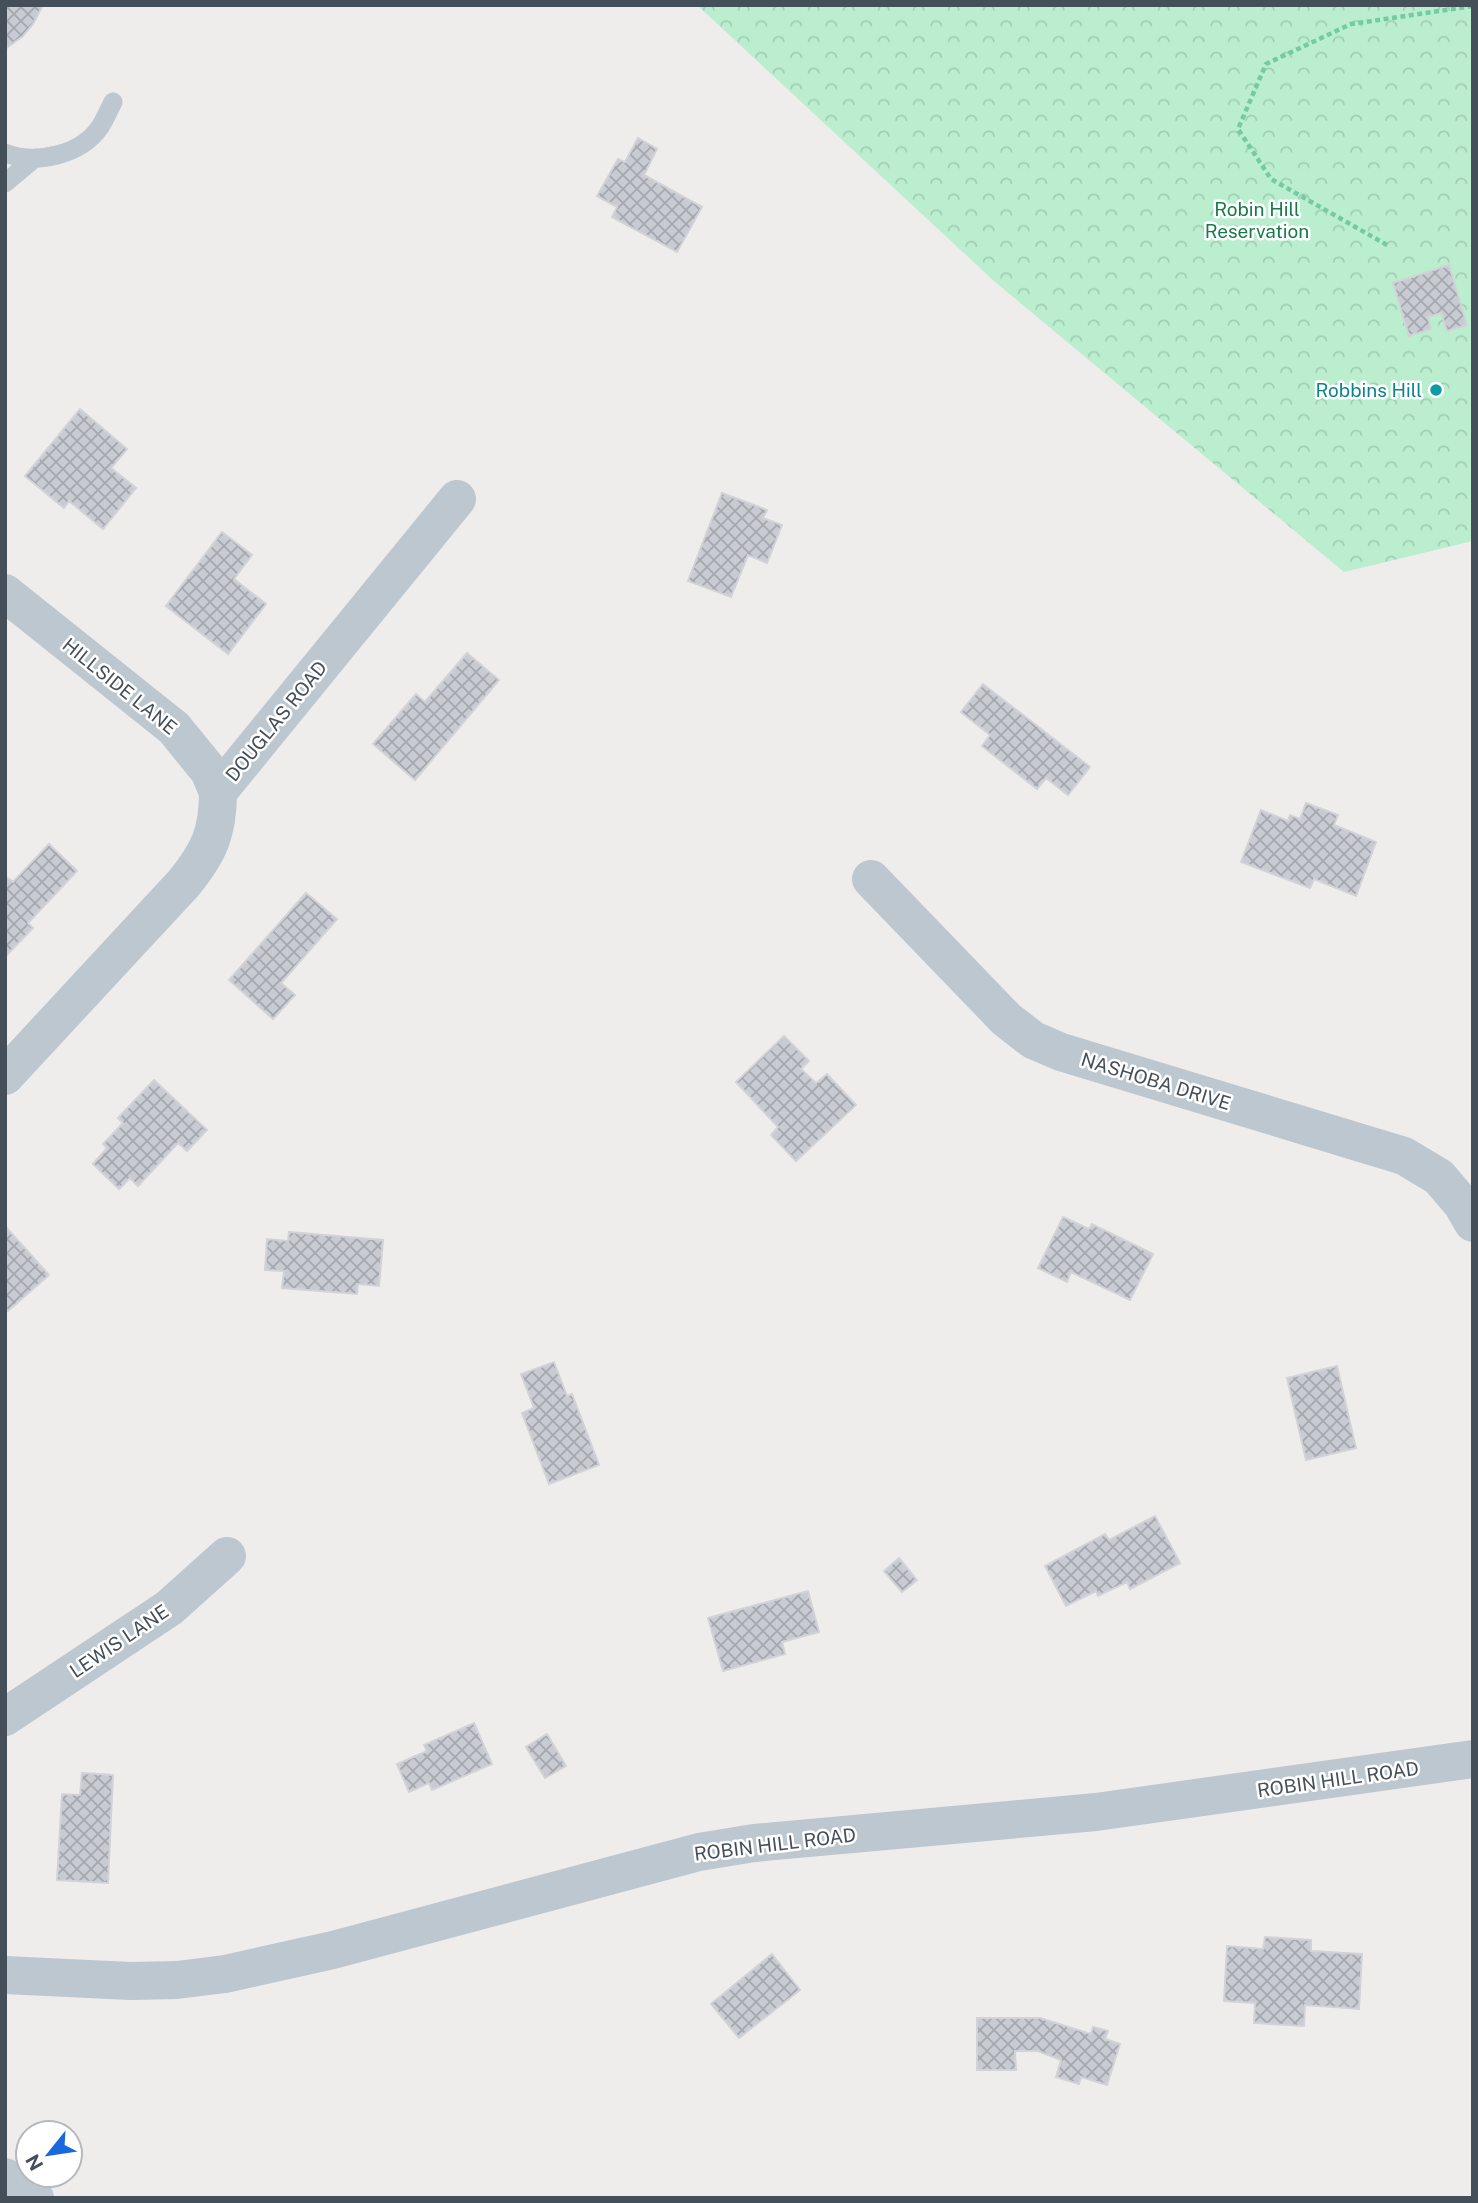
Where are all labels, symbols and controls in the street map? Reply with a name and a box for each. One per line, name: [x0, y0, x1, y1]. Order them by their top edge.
park label: Robin Hill Reservation: [1205, 198, 1309, 242]
place label: Robbins Hill: [1316, 379, 1422, 401]
marker: Robbins Hill: [1428, 382, 1444, 398]
street label: HILLSIDE LANE: [58, 633, 182, 739]
street label: DOUGLAS ROAD: [221, 656, 331, 786]
street label: NASHOBA DRIVE: [1078, 1048, 1234, 1114]
street label: LEWIS LANE: [65, 1600, 173, 1682]
street label: ROBIN HILL ROAD: [1256, 1757, 1420, 1801]
street label: ROBIN HILL ROAD: [693, 1823, 857, 1865]
north arrow: [14, 2119, 84, 2189]
text: N: [21, 2151, 48, 2174]

